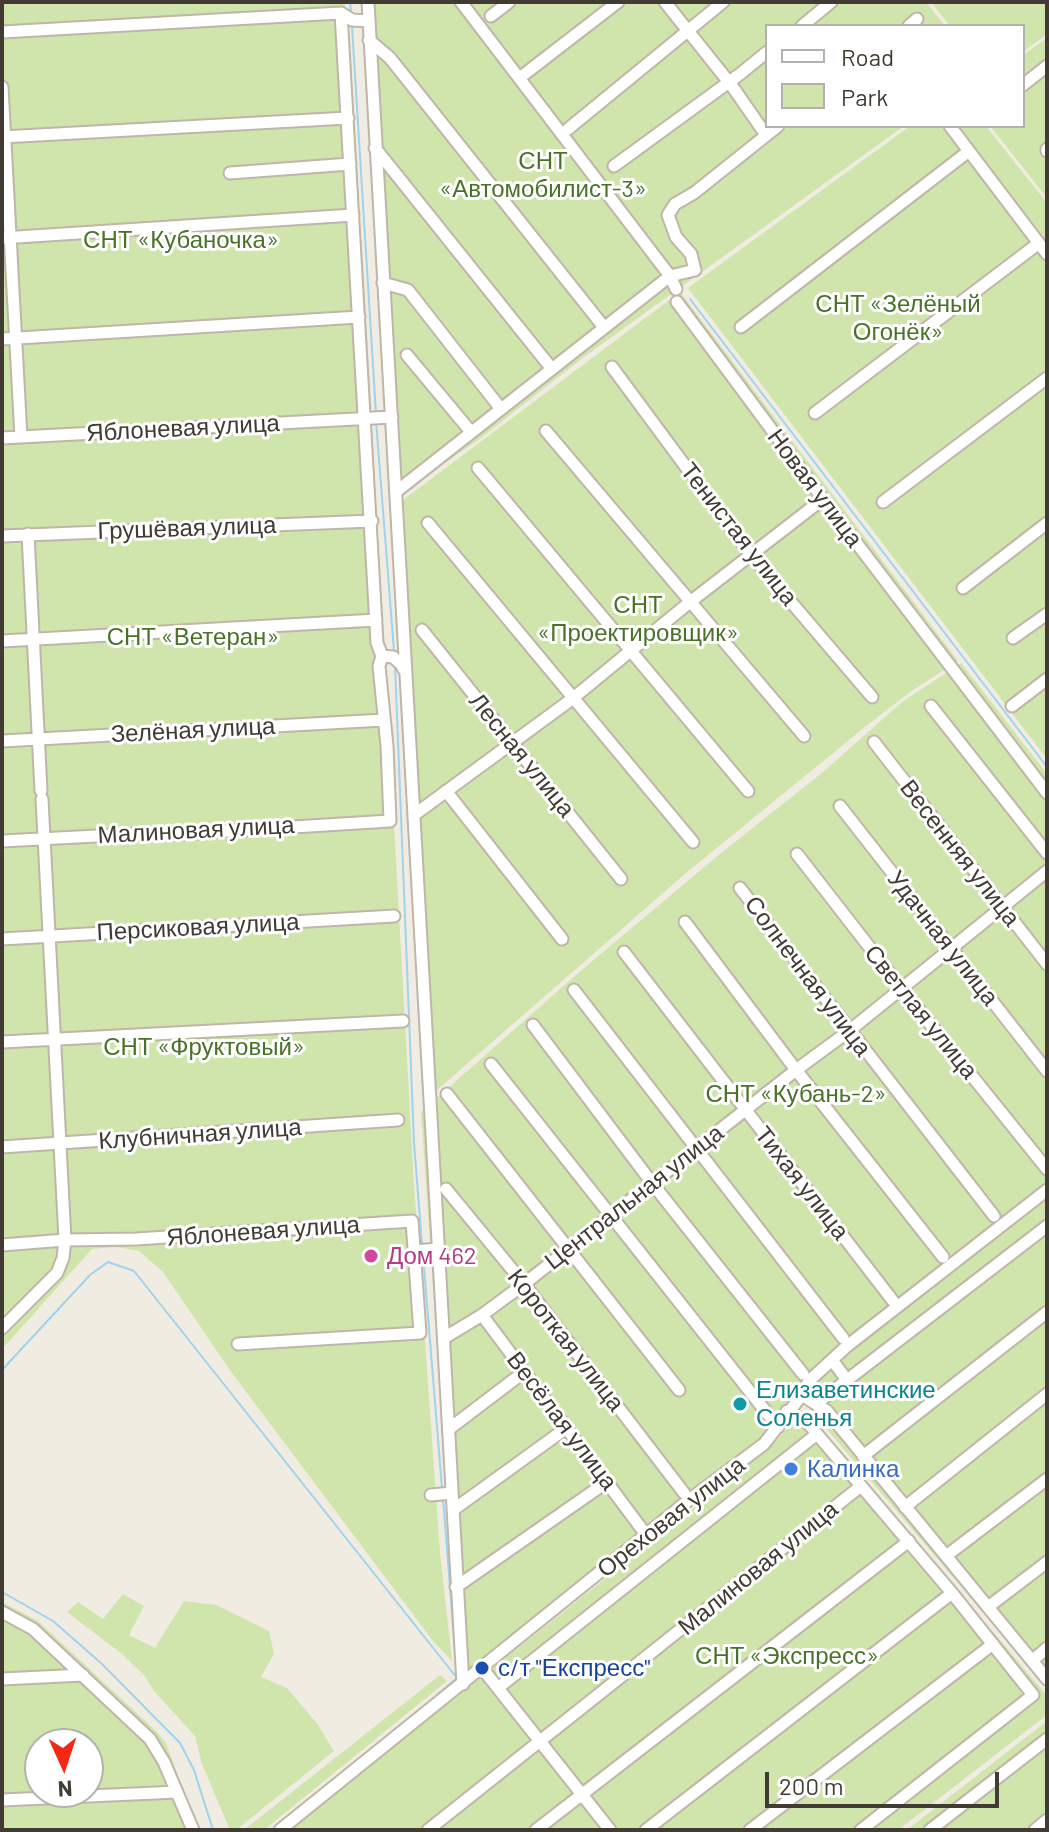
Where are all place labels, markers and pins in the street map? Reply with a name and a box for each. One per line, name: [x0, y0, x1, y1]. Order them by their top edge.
place label: Дом 462: [387, 1242, 477, 1270]
marker: Дом 462: [362, 1247, 380, 1265]
place label: Елизаветинские Соленья: [756, 1376, 936, 1432]
marker: Елизаветинские Соленья: [731, 1395, 749, 1413]
place label: Калинка: [807, 1455, 899, 1483]
marker: Калинка: [782, 1460, 800, 1478]
place label: с/т "Експресс": [498, 1654, 650, 1682]
marker: с/т "Експресс": [473, 1659, 491, 1677]

